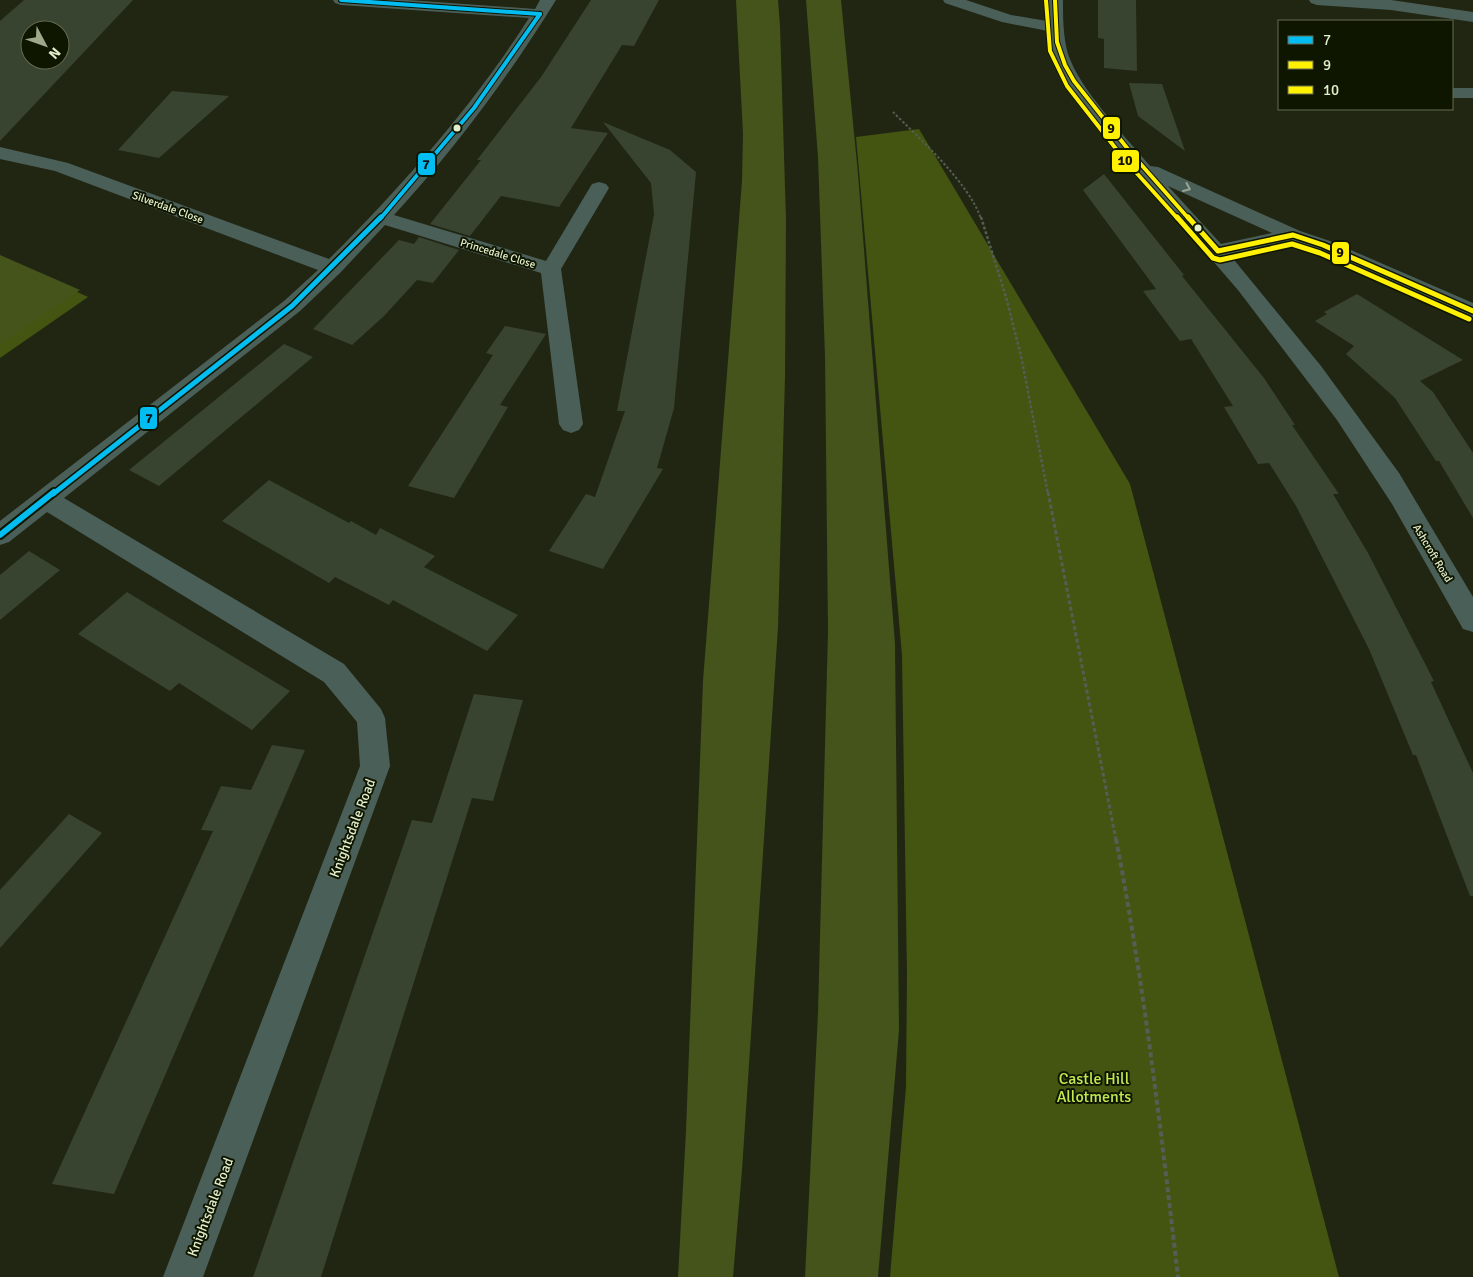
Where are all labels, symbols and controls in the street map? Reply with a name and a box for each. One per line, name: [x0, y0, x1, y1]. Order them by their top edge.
north arrow: [20, 20, 70, 70]
legend: [1278, 20, 1453, 110]
text: 7: [1323, 31, 1331, 49]
text: N: [45, 44, 64, 62]
text: 9: [1323, 56, 1331, 74]
text: 10: [1323, 81, 1339, 99]
line badge: 9: [1102, 116, 1121, 140]
text: 9: [1107, 120, 1115, 137]
unlabelled marker: [452, 123, 462, 133]
line badge: 10: [1111, 149, 1140, 173]
line badge: 7: [417, 152, 436, 176]
text: 10: [1117, 152, 1133, 169]
text: 7: [422, 156, 430, 173]
one-way arrow: [1182, 181, 1191, 192]
street label: Silverdale Close: [130, 189, 205, 226]
unlabelled marker: [1193, 223, 1203, 233]
street label: Princedale Close: [459, 236, 537, 271]
line badge: 9: [1331, 241, 1350, 265]
text: 9: [1336, 244, 1344, 261]
line badge: 7: [139, 406, 158, 430]
text: 7: [145, 410, 153, 427]
street label: Ashcroft Road: [1410, 522, 1455, 585]
street label: Knightsdale Road: [326, 776, 379, 880]
park label: Castle Hill Allotments: [1057, 1069, 1131, 1107]
street label: Knightsdale Road: [184, 1155, 237, 1259]

